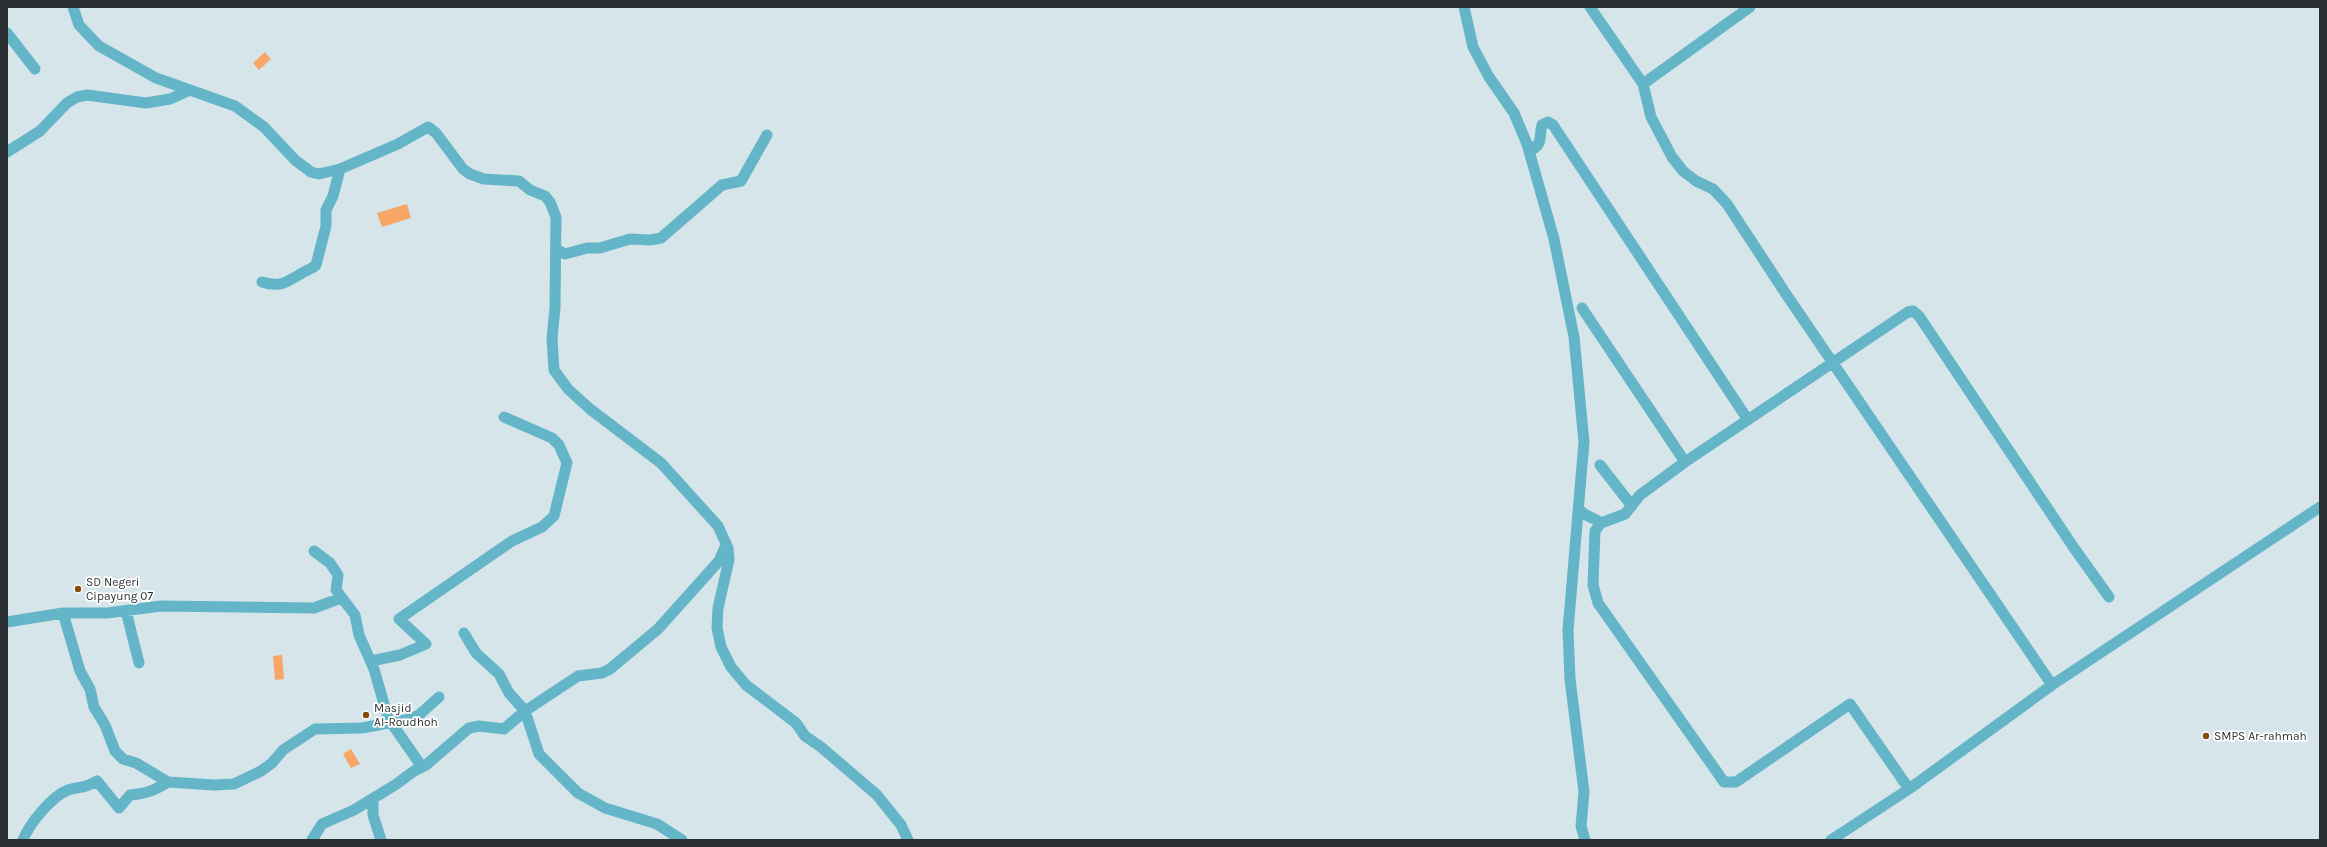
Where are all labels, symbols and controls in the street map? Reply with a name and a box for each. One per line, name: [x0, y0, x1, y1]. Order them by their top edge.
place label: SD Negeri Cipayung 07: [86, 575, 153, 603]
marker: SD Negeri Cipayung 07: [73, 584, 83, 594]
place label: Masjid Al-Roudhoh: [374, 701, 438, 729]
marker: Masjid Al-Roudhoh: [361, 710, 371, 720]
place label: SMPS Ar-rahmah: [2214, 729, 2307, 743]
marker: SMPS Ar-rahmah: [2201, 731, 2211, 741]

